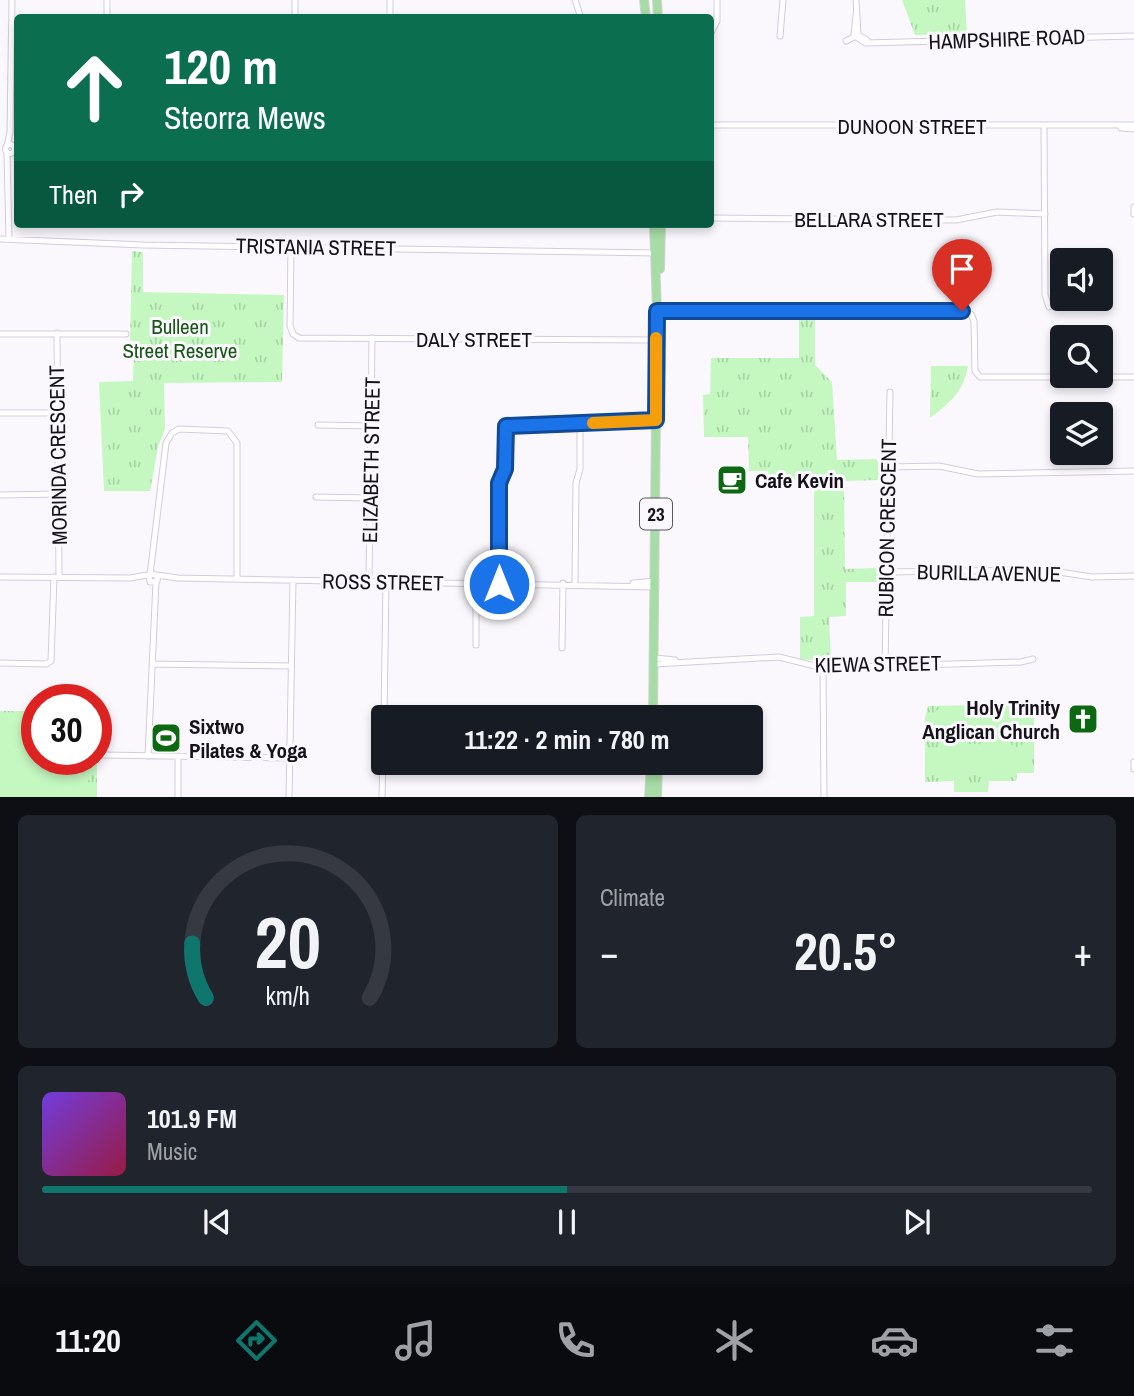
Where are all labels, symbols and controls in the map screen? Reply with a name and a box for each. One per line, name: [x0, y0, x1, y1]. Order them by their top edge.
street label: HAMPSHIRE ROAD: [928, 22, 1086, 56]
text: 120 m: [164, 33, 278, 99]
icon: ahead: [49, 42, 140, 133]
text: Steorra Mews: [164, 96, 326, 139]
street label: DUNOON STREET: [837, 112, 987, 141]
icon: right: [112, 175, 150, 213]
text: Then: [49, 177, 98, 212]
street label: BELLARA STREET: [794, 205, 944, 234]
street label: TRISTANIA STREET: [236, 231, 397, 263]
pin: [932, 239, 992, 311]
map controls: [1050, 248, 1113, 465]
button: sound: [1050, 248, 1113, 311]
icon: arrive: [943, 250, 981, 288]
park label: Bulleen Street Reserve: [123, 312, 237, 365]
street label: DALY STREET: [416, 325, 533, 354]
button: search: [1050, 325, 1113, 388]
street label: MORINDA CRESCENT: [42, 364, 74, 545]
street label: ELIZABETH STREET: [355, 376, 387, 543]
button: layers: [1050, 402, 1113, 465]
street label: RUBICON CRESCENT: [871, 438, 903, 618]
cafe icon: Cafe Kevin: [715, 463, 749, 497]
place label: Cafe Kevin: [755, 466, 844, 495]
road number: 23: [640, 499, 672, 530]
position arrow: [462, 547, 536, 621]
street label: BURILLA AVENUE: [917, 557, 1061, 589]
street label: ROSS STREET: [322, 566, 444, 598]
street label: KIEWA STREET: [814, 648, 942, 680]
speed limit sign: 30: [21, 684, 112, 775]
place label: Holy Trinity Anglican Church: [922, 693, 1060, 746]
church icon: Holy Trinity Anglican Church: [1066, 702, 1100, 736]
place label: Sixtwo Pilates & Yoga: [189, 712, 308, 765]
sports icon: Sixtwo Pilates & Yoga: [149, 721, 183, 755]
text: 11:22 · 2 min · 780 m: [464, 722, 670, 757]
text: Climate: [600, 882, 665, 913]
text: 20: [255, 893, 321, 991]
text: 20.5°: [794, 916, 898, 986]
text: −: [600, 927, 618, 978]
text: +: [1074, 927, 1092, 978]
text: km/h: [266, 978, 310, 1012]
text: 101.9 FM: [147, 1101, 237, 1136]
text: Music: [147, 1136, 197, 1167]
icon: previous: [198, 1203, 236, 1241]
icon: pause: [548, 1203, 586, 1241]
icon: next: [898, 1203, 936, 1241]
icon: directions: [232, 1316, 281, 1365]
icon: music: [391, 1316, 440, 1365]
icon: phone: [551, 1316, 600, 1365]
icon: climate: [710, 1316, 759, 1365]
icon: car: [870, 1316, 919, 1365]
icon: filters: [1030, 1316, 1079, 1365]
text: 11:20: [55, 1319, 121, 1362]

